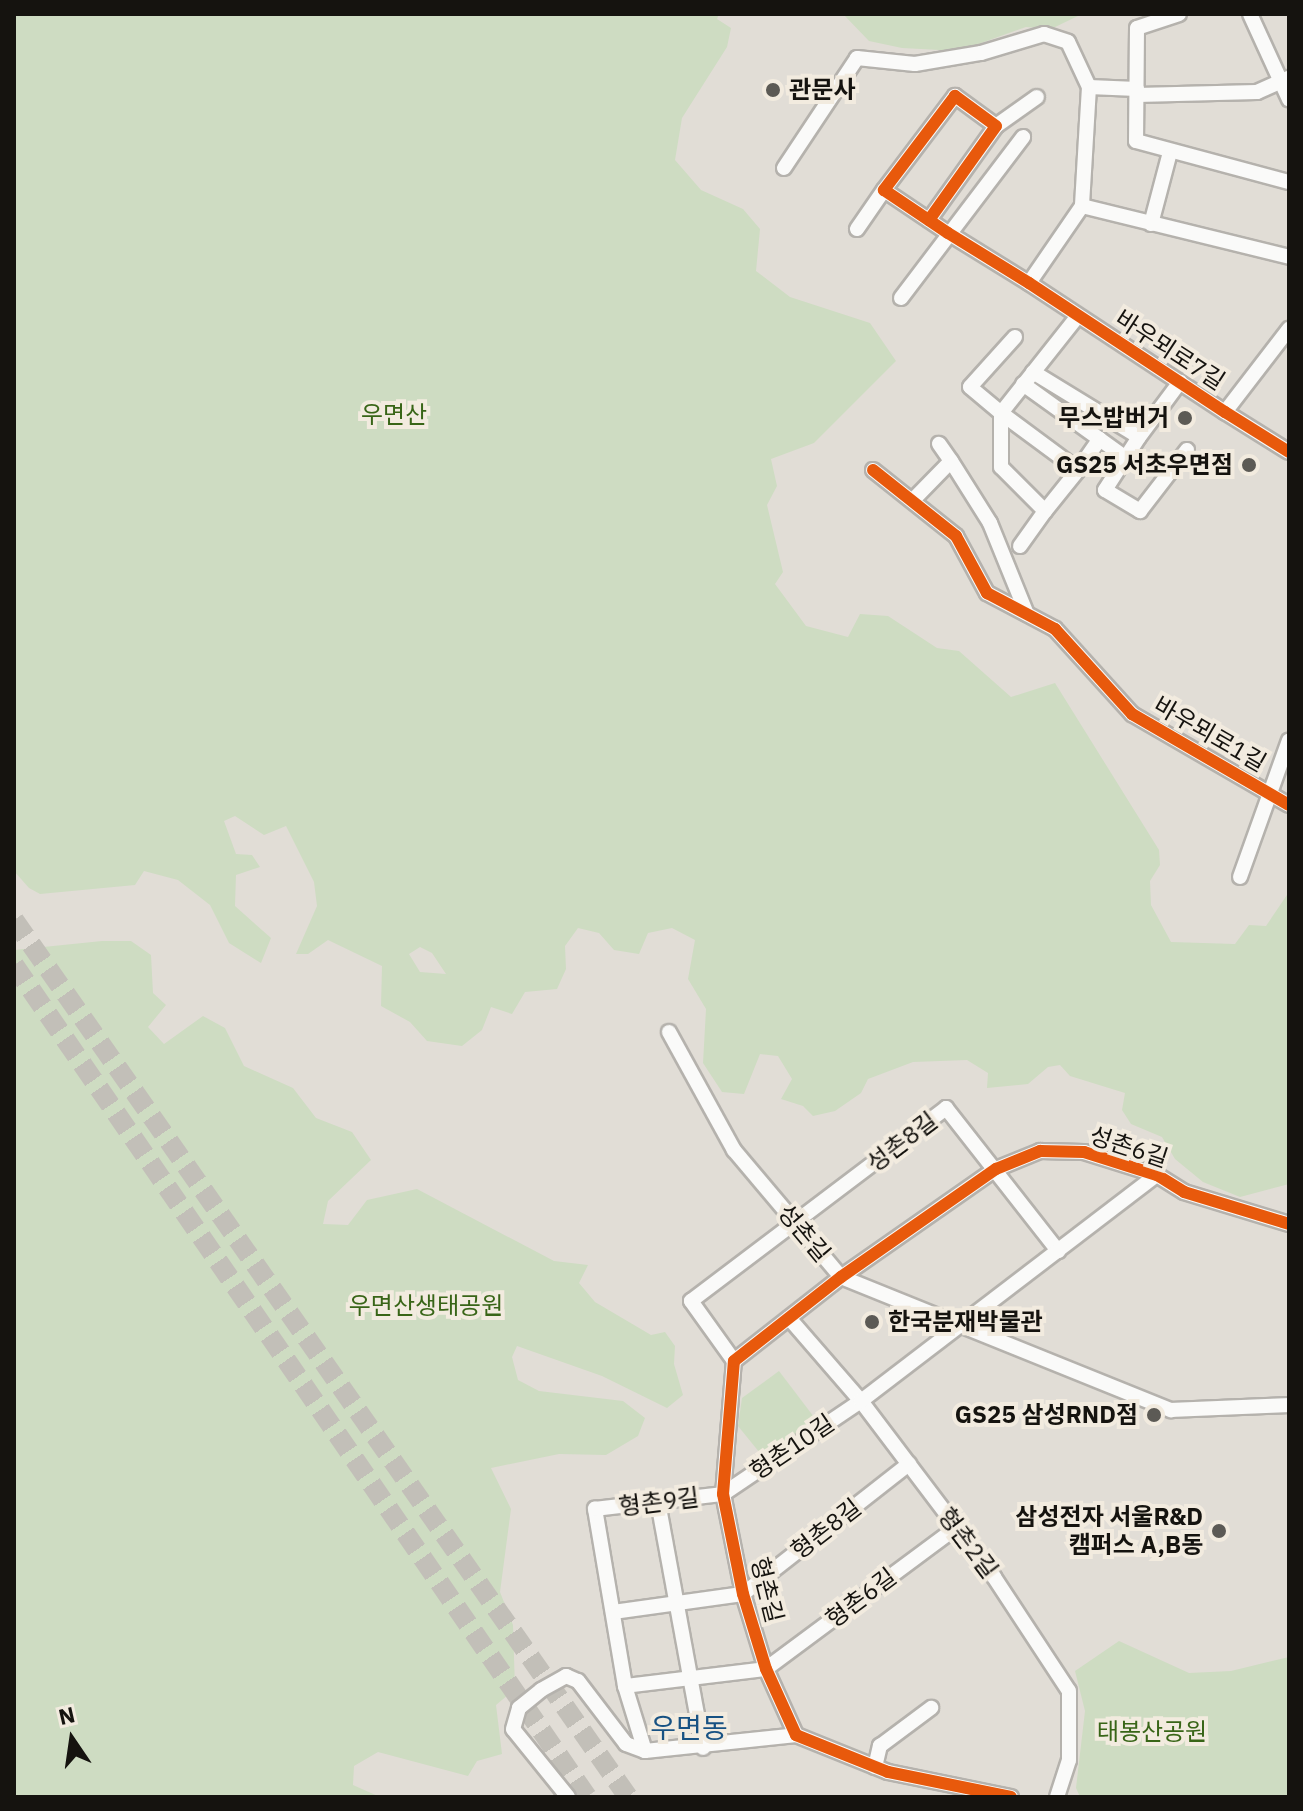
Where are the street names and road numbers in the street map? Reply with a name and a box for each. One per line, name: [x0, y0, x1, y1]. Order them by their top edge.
street label: 바우뫼로7길: [1110, 304, 1230, 396]
street label: 바우뫼로1길: [1149, 690, 1271, 778]
street label: 성촌8길: [861, 1106, 943, 1178]
street label: 성촌6길: [1086, 1121, 1172, 1173]
street label: 성촌길: [772, 1198, 836, 1268]
street label: 형촌10길: [745, 1408, 839, 1486]
street label: 형촌9길: [617, 1483, 701, 1521]
street label: 형촌8길: [785, 1493, 867, 1565]
street label: 형촌2길: [932, 1502, 1004, 1584]
street label: 형촌길: [745, 1554, 789, 1626]
street label: 형촌6길: [820, 1562, 902, 1634]

